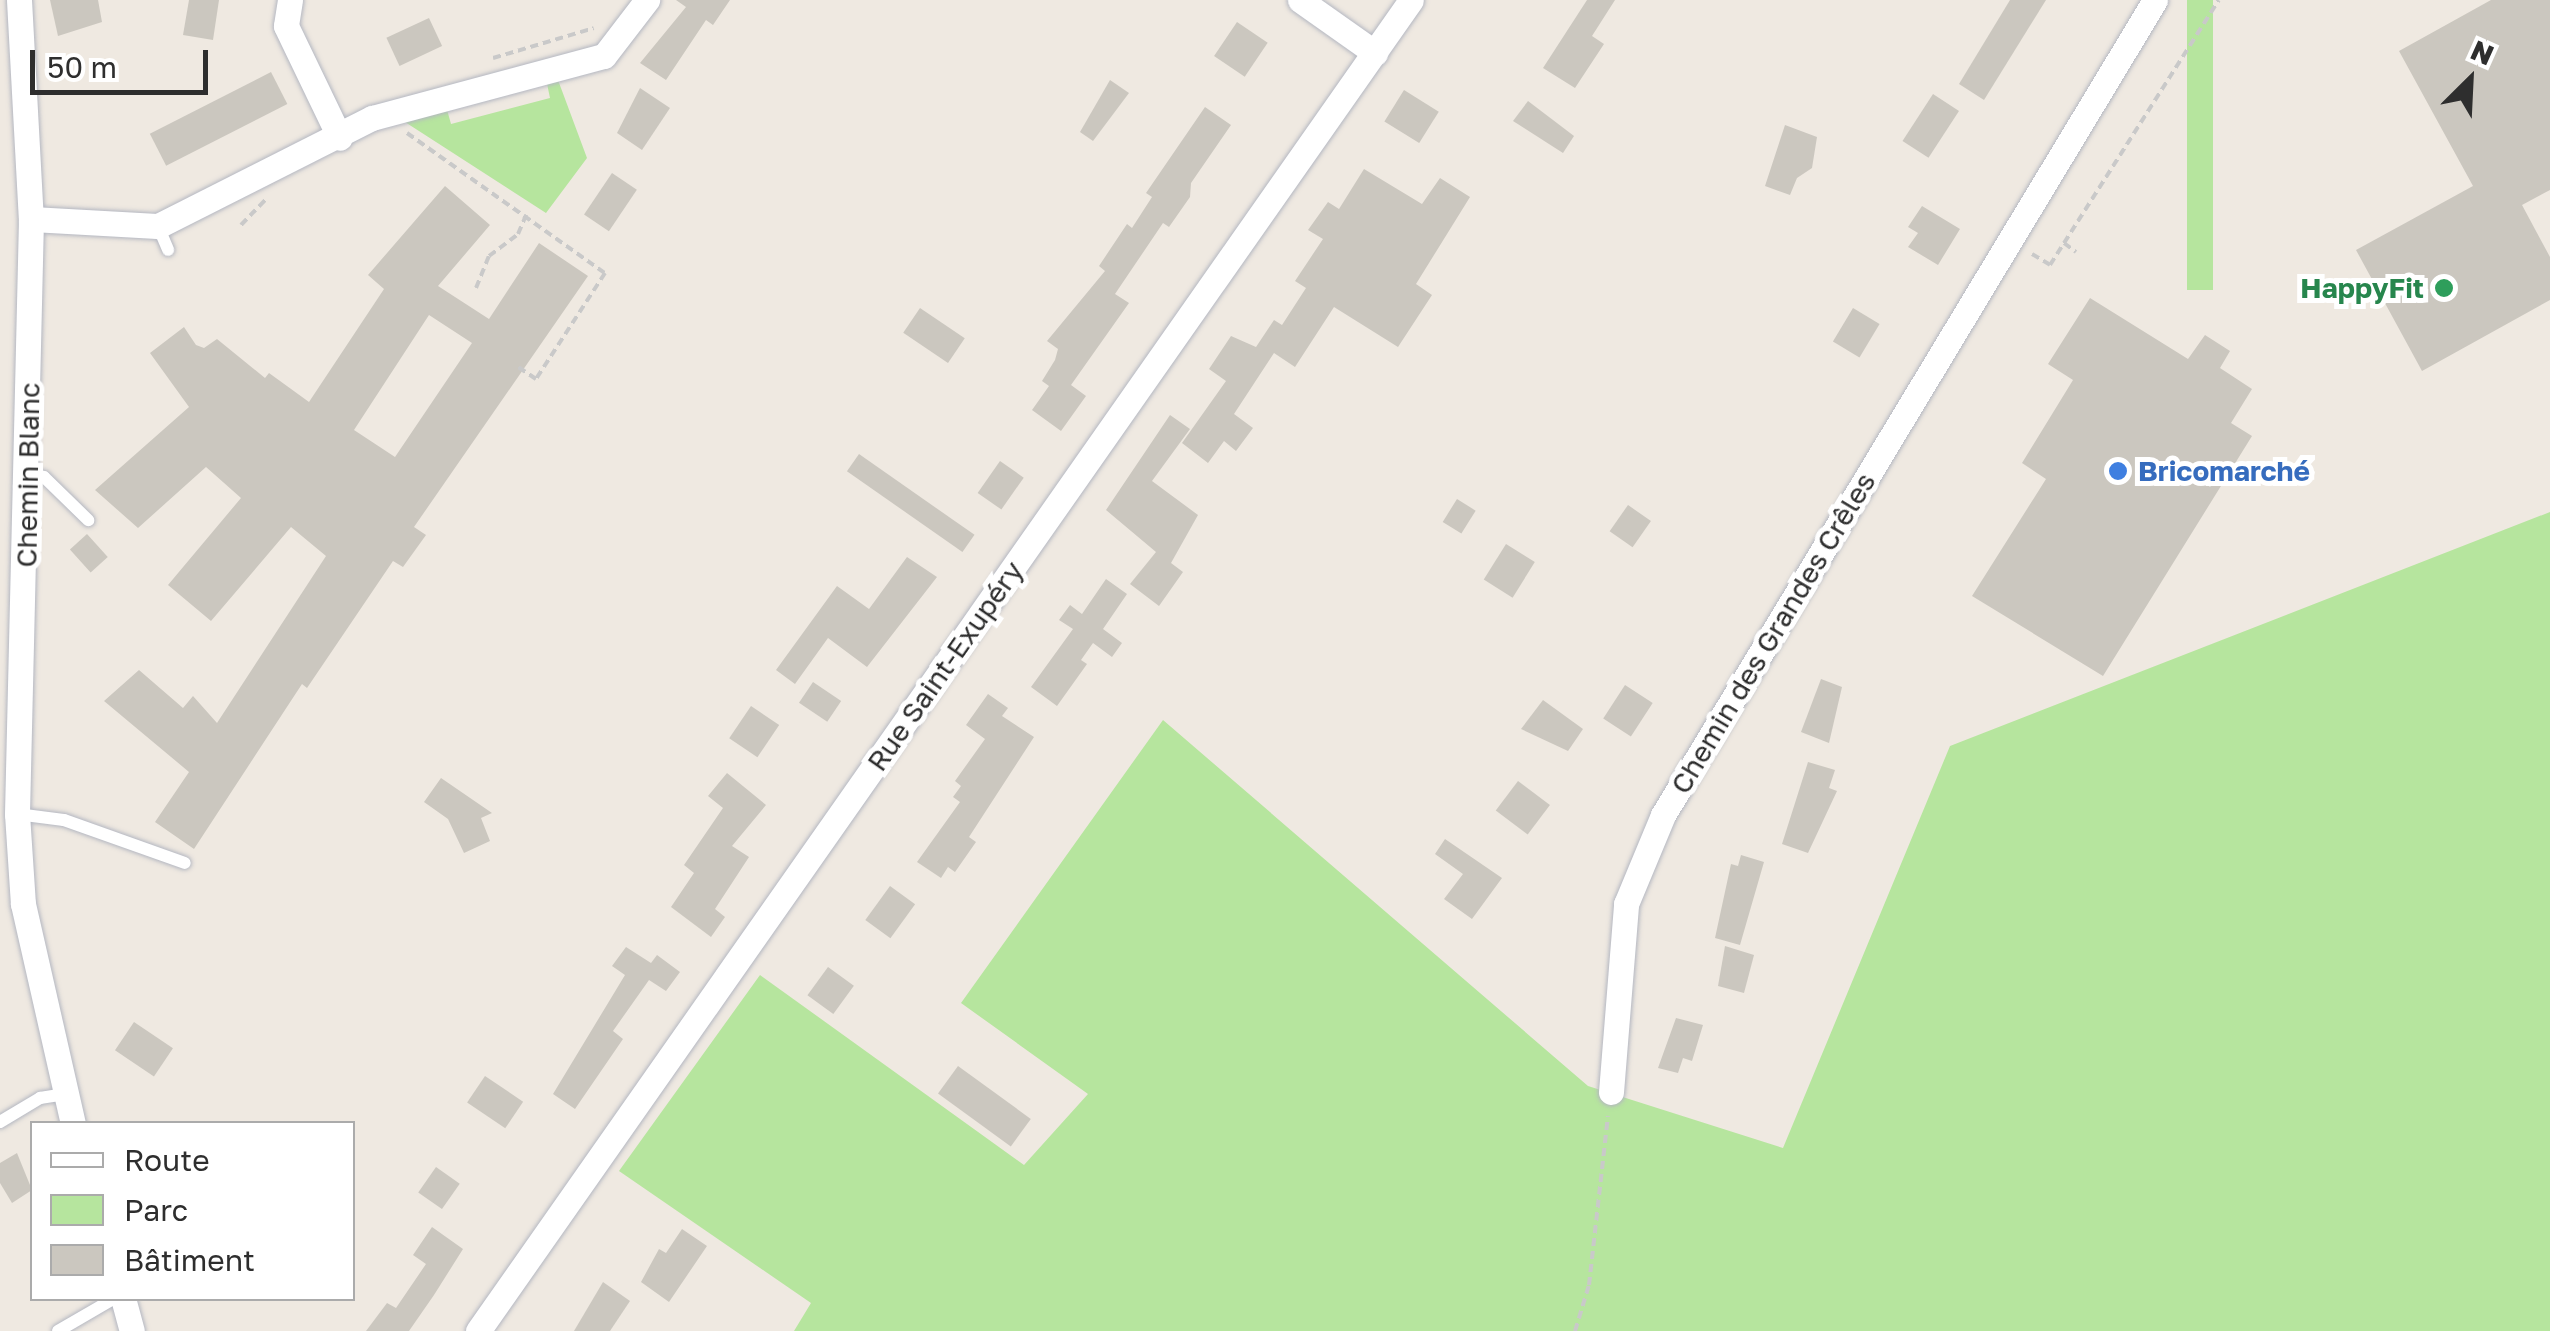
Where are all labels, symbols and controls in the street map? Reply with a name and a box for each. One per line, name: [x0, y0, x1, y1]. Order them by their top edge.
scale bar: [35, 30, 212, 92]
north arrow: [2420, 30, 2520, 130]
text: N: [2466, 33, 2499, 72]
text: 50 m: [47, 49, 117, 85]
place label: HappyFit: [2300, 271, 2424, 305]
marker: HappyFit: [2433, 277, 2455, 299]
street label: Chemin Blanc: [10, 382, 46, 568]
place label: Bricomarché: [2138, 454, 2310, 488]
marker: Bricomarché: [2107, 460, 2129, 482]
street label: Chemin des Grandes Crêles: [1664, 466, 1882, 800]
street label: Rue Saint-Exupéry: [860, 555, 1030, 777]
legend: [30, 1121, 355, 1301]
text: Route: [124, 1142, 210, 1178]
text: Parc: [124, 1192, 188, 1228]
text: Bâtiment: [124, 1242, 255, 1278]

